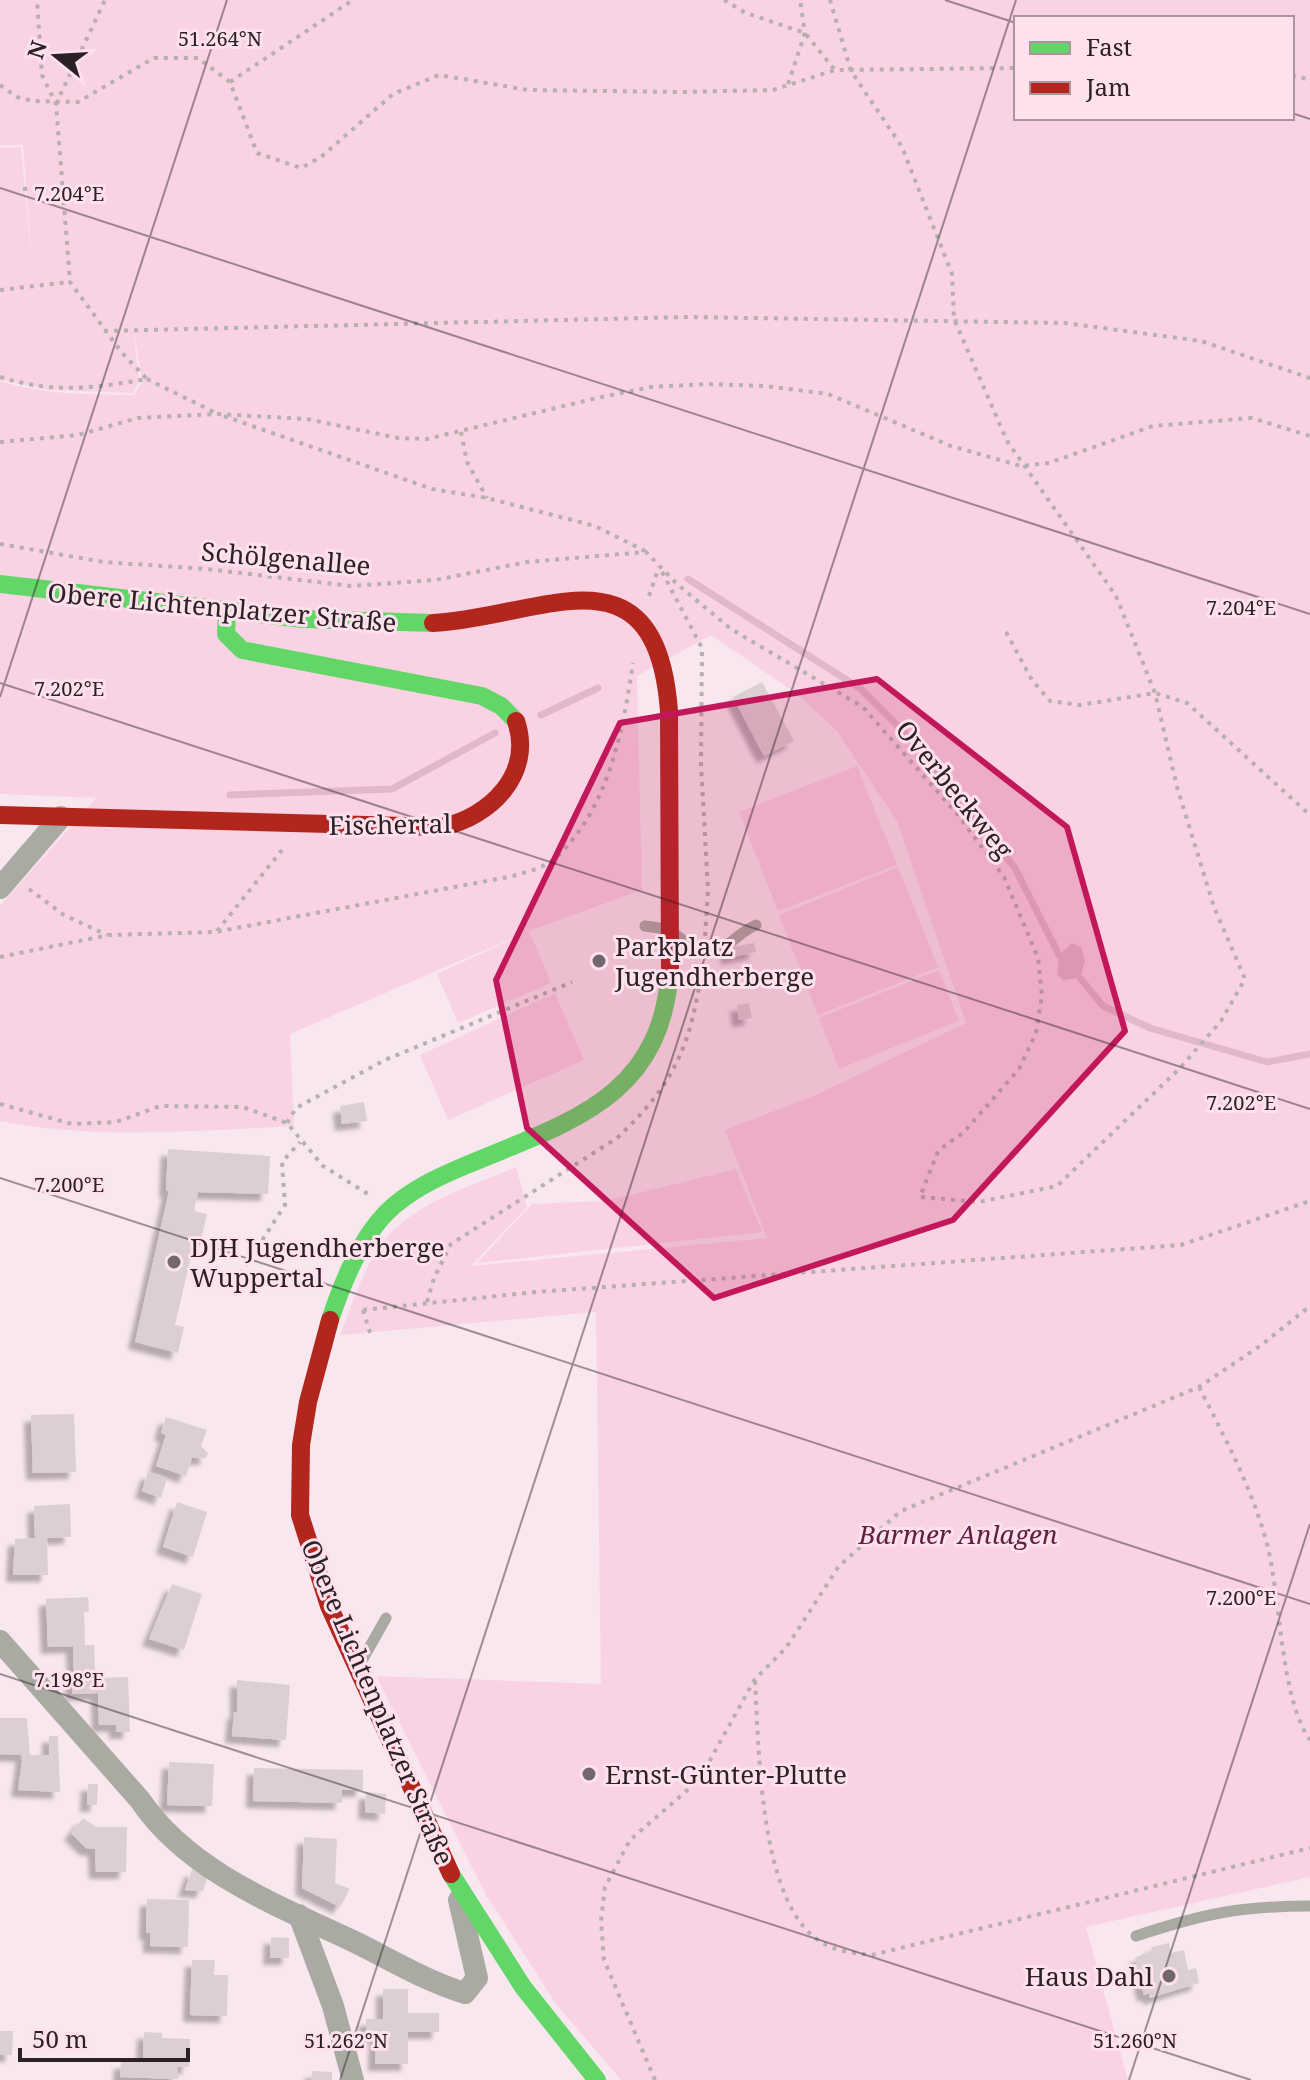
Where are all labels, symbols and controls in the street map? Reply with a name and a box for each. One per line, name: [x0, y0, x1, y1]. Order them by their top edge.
north arrow: [16, 16, 96, 96]
legend: [1014, 16, 1294, 120]
text: 51.264°N: [178, 25, 262, 52]
text: Fast: [1086, 30, 1132, 63]
text: N: [19, 37, 53, 62]
text: Jam: [1085, 70, 1131, 103]
text: 7.204°E: [34, 180, 104, 207]
street label: Schölgenallee: [200, 533, 372, 583]
street label: Obere Lichtenplatzer Straße: [46, 574, 398, 640]
text: 7.204°E: [1206, 594, 1276, 621]
text: 7.202°E: [34, 675, 104, 702]
street label: Overbeckweg: [888, 712, 1022, 866]
street label: Fischertal: [328, 805, 452, 843]
place label: Parkplatz Jugendherberge: [614, 928, 814, 994]
marker: Parkplatz Jugendherberge: [590, 952, 608, 970]
text: 7.202°E: [1206, 1089, 1276, 1116]
text: 7.200°E: [34, 1171, 104, 1198]
place label: DJH Jugendherberge Wuppertal: [190, 1229, 445, 1295]
marker: DJH Jugendherberge Wuppertal: [165, 1253, 183, 1271]
park label: Barmer Anlagen: [858, 1516, 1058, 1552]
street label: Obere Lichtenplatzer Straße: [293, 1534, 463, 1870]
text: 7.200°E: [1206, 1584, 1276, 1611]
text: 7.198°E: [34, 1666, 104, 1693]
place label: Ernst-Günter-Plutte: [605, 1756, 847, 1792]
marker: Ernst-Günter-Plutte: [580, 1765, 598, 1783]
place label: Haus Dahl: [1025, 1958, 1153, 1994]
marker: Haus Dahl: [1160, 1967, 1178, 1985]
scale bar: [20, 2012, 188, 2062]
text: 50 m: [32, 2022, 88, 2055]
text: 51.262°N: [304, 2027, 388, 2054]
text: 51.260°N: [1093, 2027, 1177, 2054]

